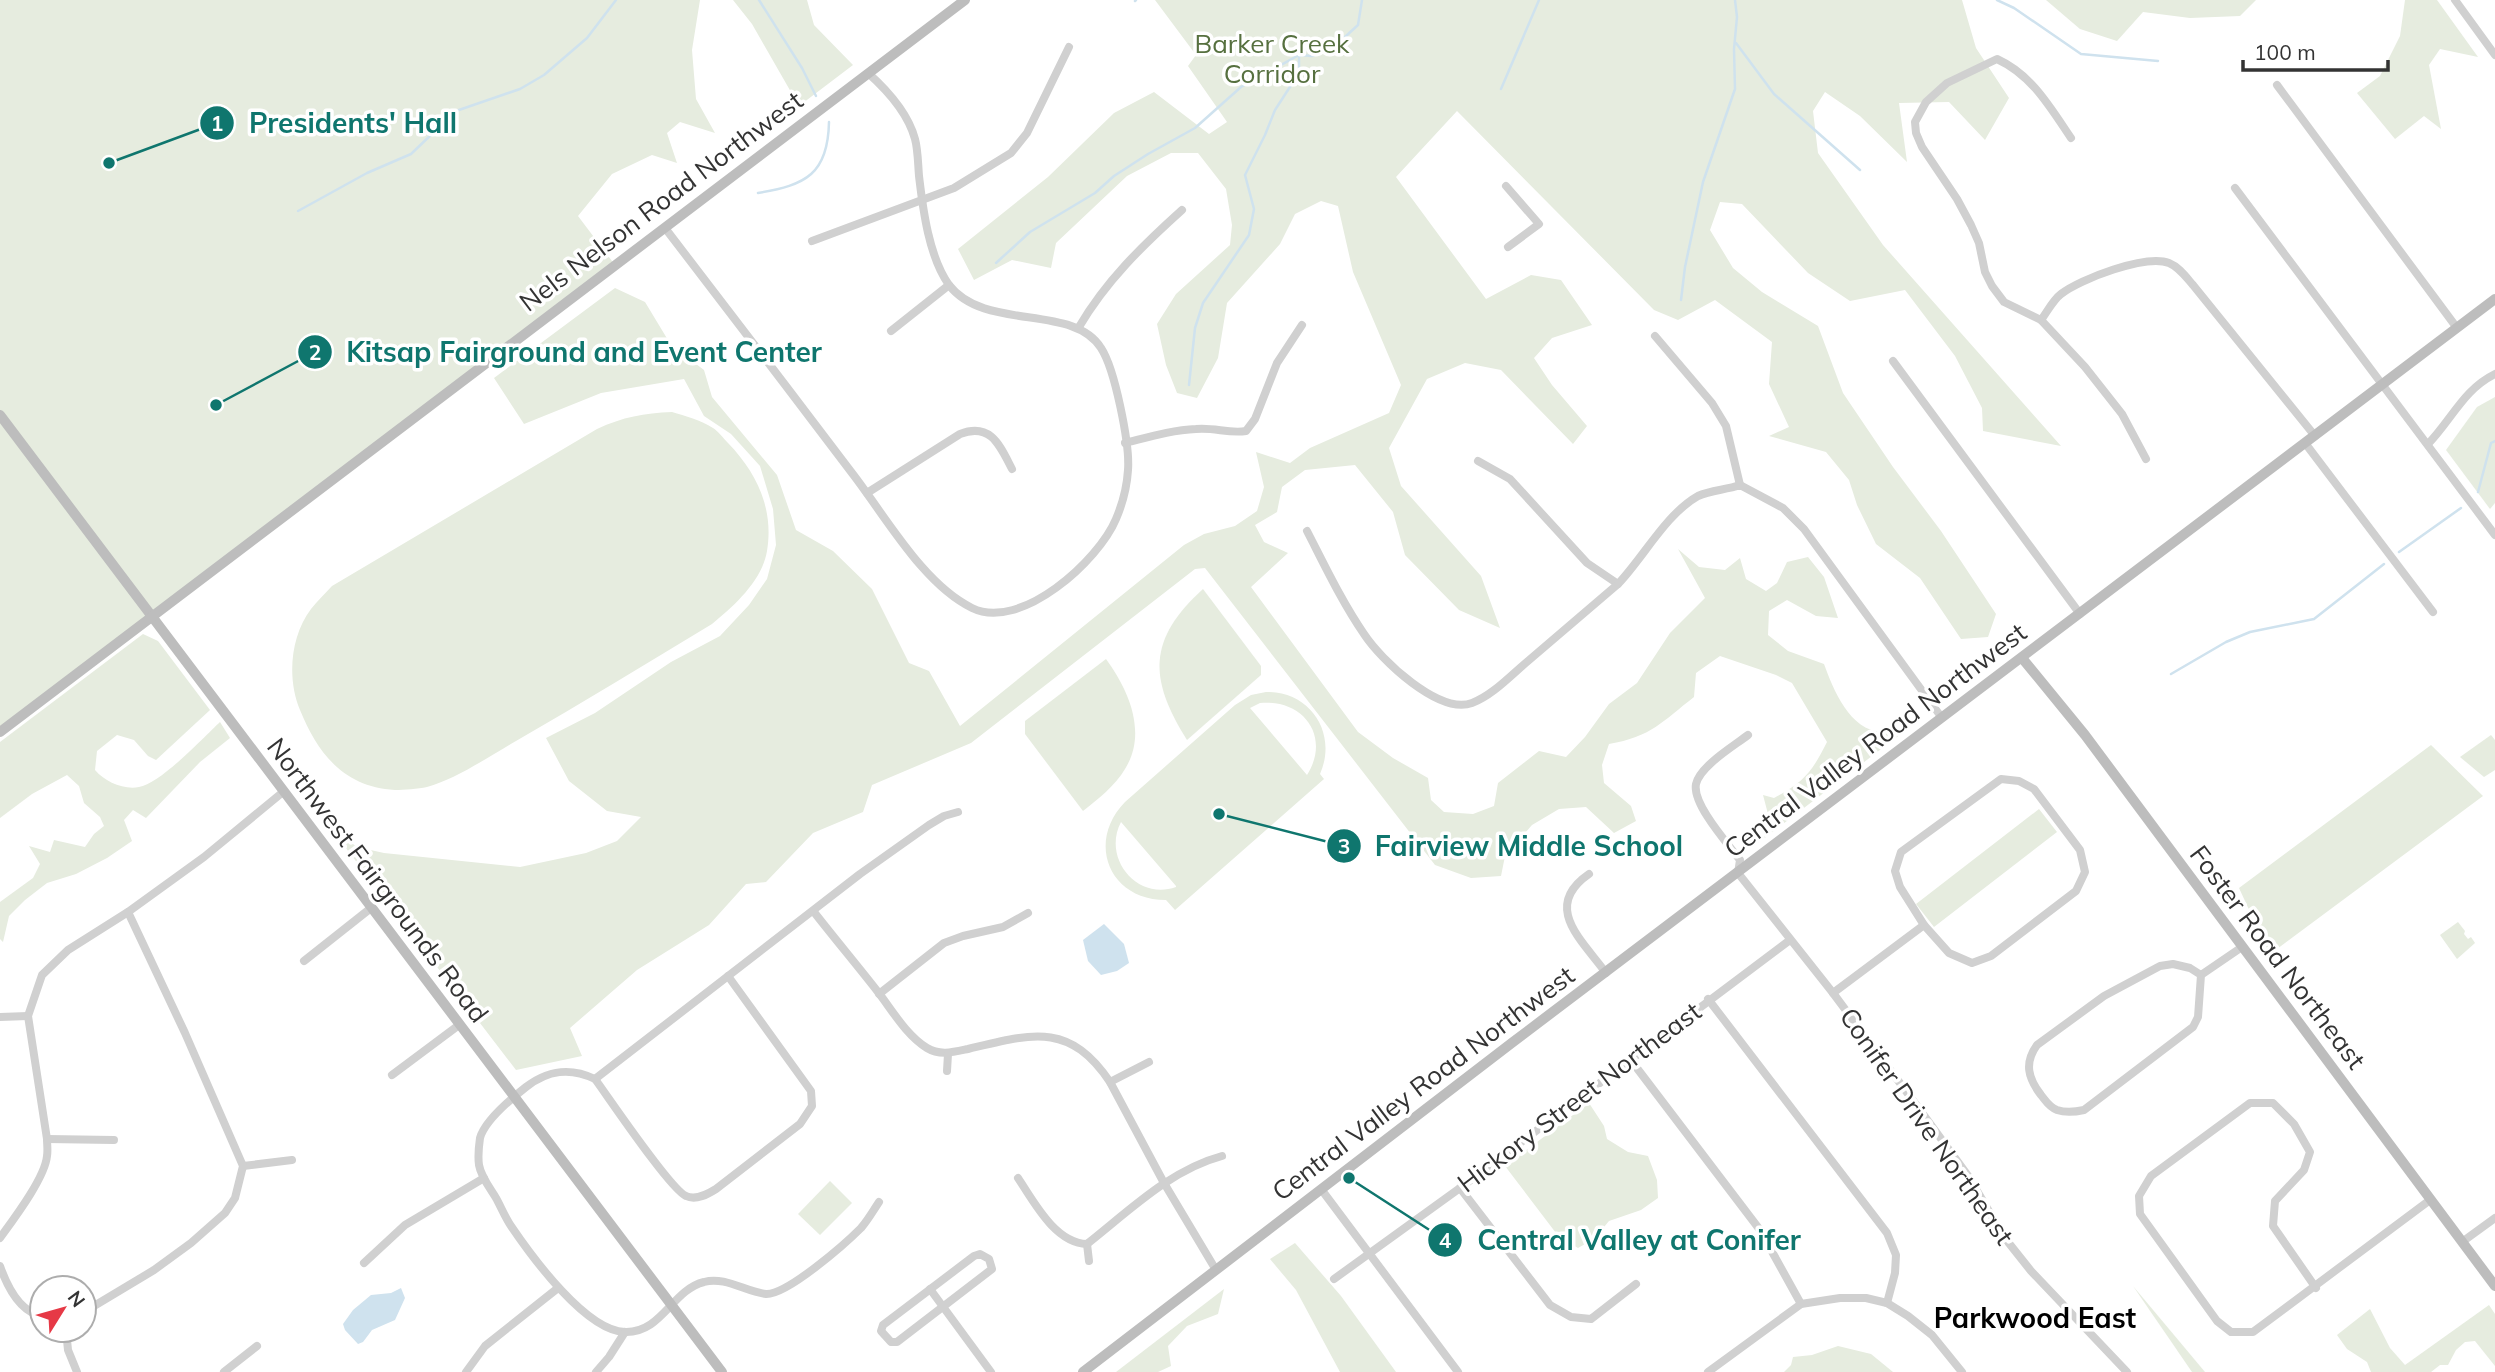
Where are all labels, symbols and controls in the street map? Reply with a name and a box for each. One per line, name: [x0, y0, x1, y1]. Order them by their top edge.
park label: Barker Creek Corridor: [1195, 27, 1350, 90]
scale bar: [2243, 28, 2388, 72]
text: 100 m: [2254, 39, 2316, 65]
street label: Nels Nelson Road Northwest: [513, 84, 809, 318]
callout: Presidents' Hall: [200, 99, 471, 148]
text: Presidents' Hall: [249, 105, 457, 140]
text: 1: [211, 110, 223, 136]
callout: Kitsap Fairground and Event Center: [297, 328, 836, 377]
text: Kitsap Fairground and Event Center: [346, 334, 822, 369]
text: 2: [309, 339, 321, 365]
street label: Central Valley Road Northwest: [1717, 615, 2033, 865]
street label: Northwest Fairgrounds Road: [260, 731, 496, 1029]
callout: Fairview Middle School: [1326, 822, 1697, 871]
text: Fairview Middle School: [1375, 828, 1683, 863]
text: 3: [1338, 833, 1350, 859]
street label: Foster Road Northeast: [2183, 838, 2373, 1076]
street label: Central Valley Road Northwest: [1265, 958, 1581, 1208]
street label: Hickory Street Northeast: [1451, 995, 1707, 1199]
street label: Conifer Drive Northeast: [1833, 1001, 2021, 1251]
callout: Central Valley at Conifer: [1428, 1216, 1814, 1265]
text: Central Valley at Conifer: [1477, 1222, 1801, 1257]
text: 4: [1439, 1227, 1452, 1253]
north arrow: [28, 1274, 98, 1344]
text: N: [63, 1286, 90, 1312]
district label: Parkwood East: [1934, 1300, 2137, 1335]

